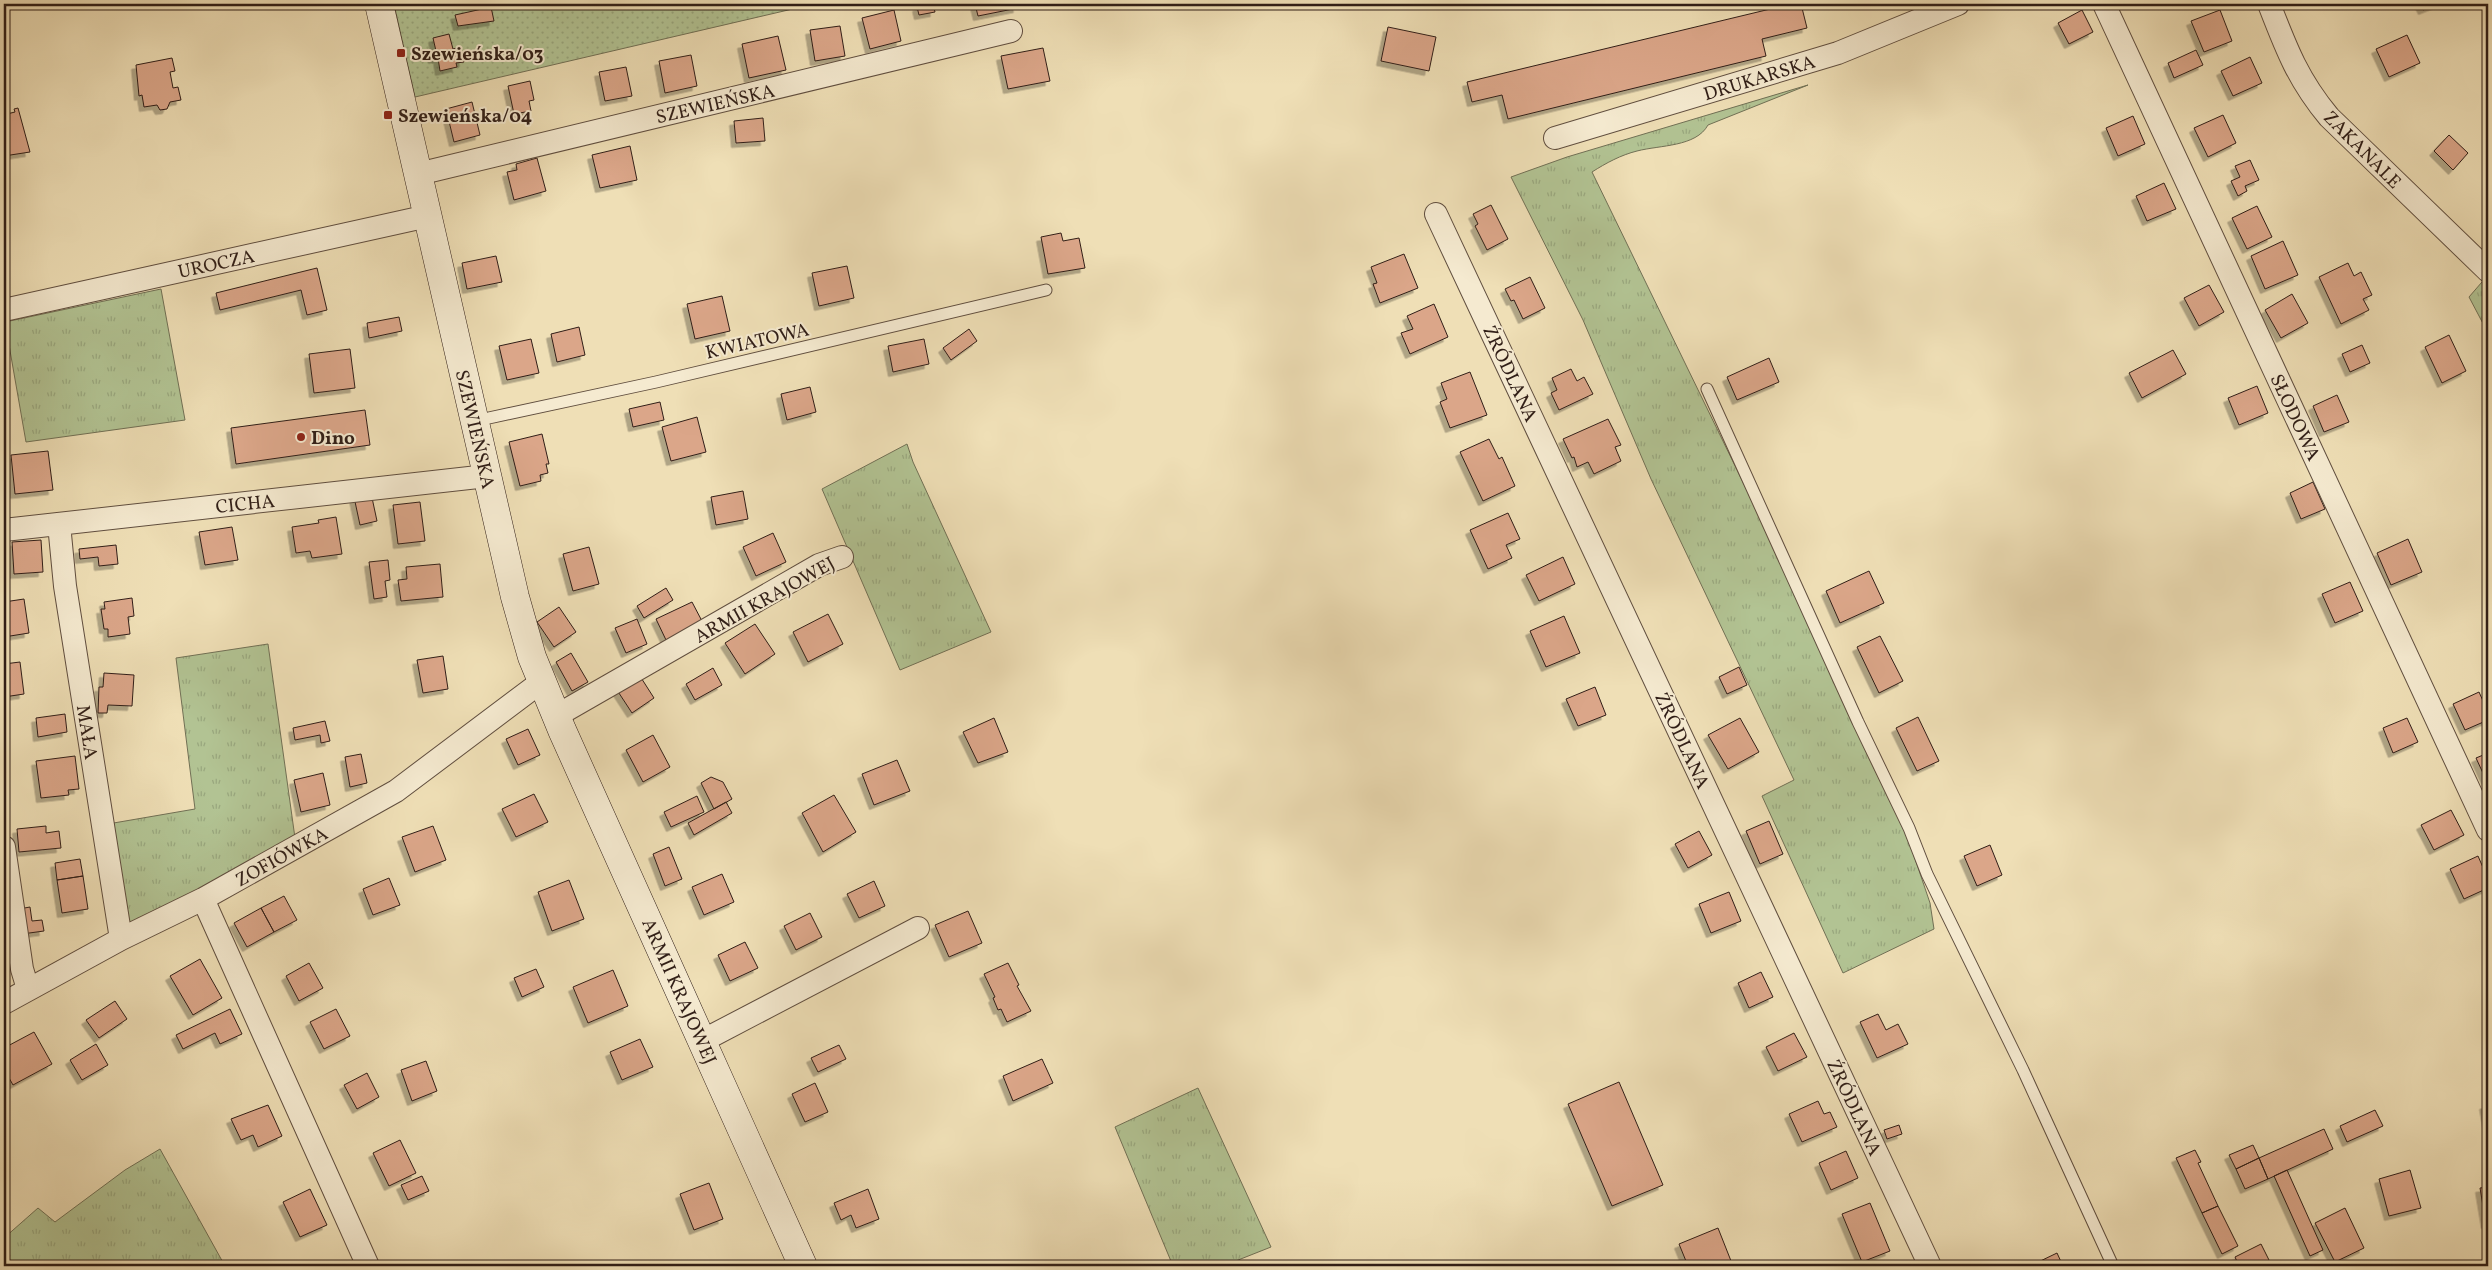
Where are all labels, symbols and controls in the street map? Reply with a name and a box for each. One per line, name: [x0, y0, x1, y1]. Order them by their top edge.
place label: Szewieńska/03: [411, 42, 544, 68]
marker: Szewieńska/03: [395, 47, 407, 59]
street label: DRUKARSKA: [1700, 50, 1819, 108]
street label: SZEWIEŃSKA: [653, 79, 778, 131]
place label: Szewieńska/04: [398, 104, 532, 130]
street label: ZAKANALE: [2317, 106, 2406, 195]
marker: Szewieńska/04: [382, 109, 394, 121]
street label: UROCZA: [176, 244, 257, 286]
street label: KWIATOWA: [703, 317, 812, 367]
street label: ŹRÓDLANA: [1475, 321, 1543, 426]
street label: SZEWIEŃSKA: [448, 367, 500, 492]
street label: SŁODOWA: [2263, 370, 2326, 466]
place label: Dino: [311, 426, 355, 452]
marker: Dino: [295, 431, 307, 443]
street label: CICHA: [214, 489, 276, 521]
street label: ARMII KRAJOWEJ: [690, 551, 840, 650]
street label: ŹRÓDLANA: [1647, 688, 1715, 793]
street label: MAŁA: [69, 703, 103, 762]
street label: ZOFIÓWKA: [231, 822, 333, 894]
street label: ARMII KRAJOWEJ: [634, 915, 722, 1069]
street label: ŹRÓDLANA: [1819, 1055, 1887, 1160]

